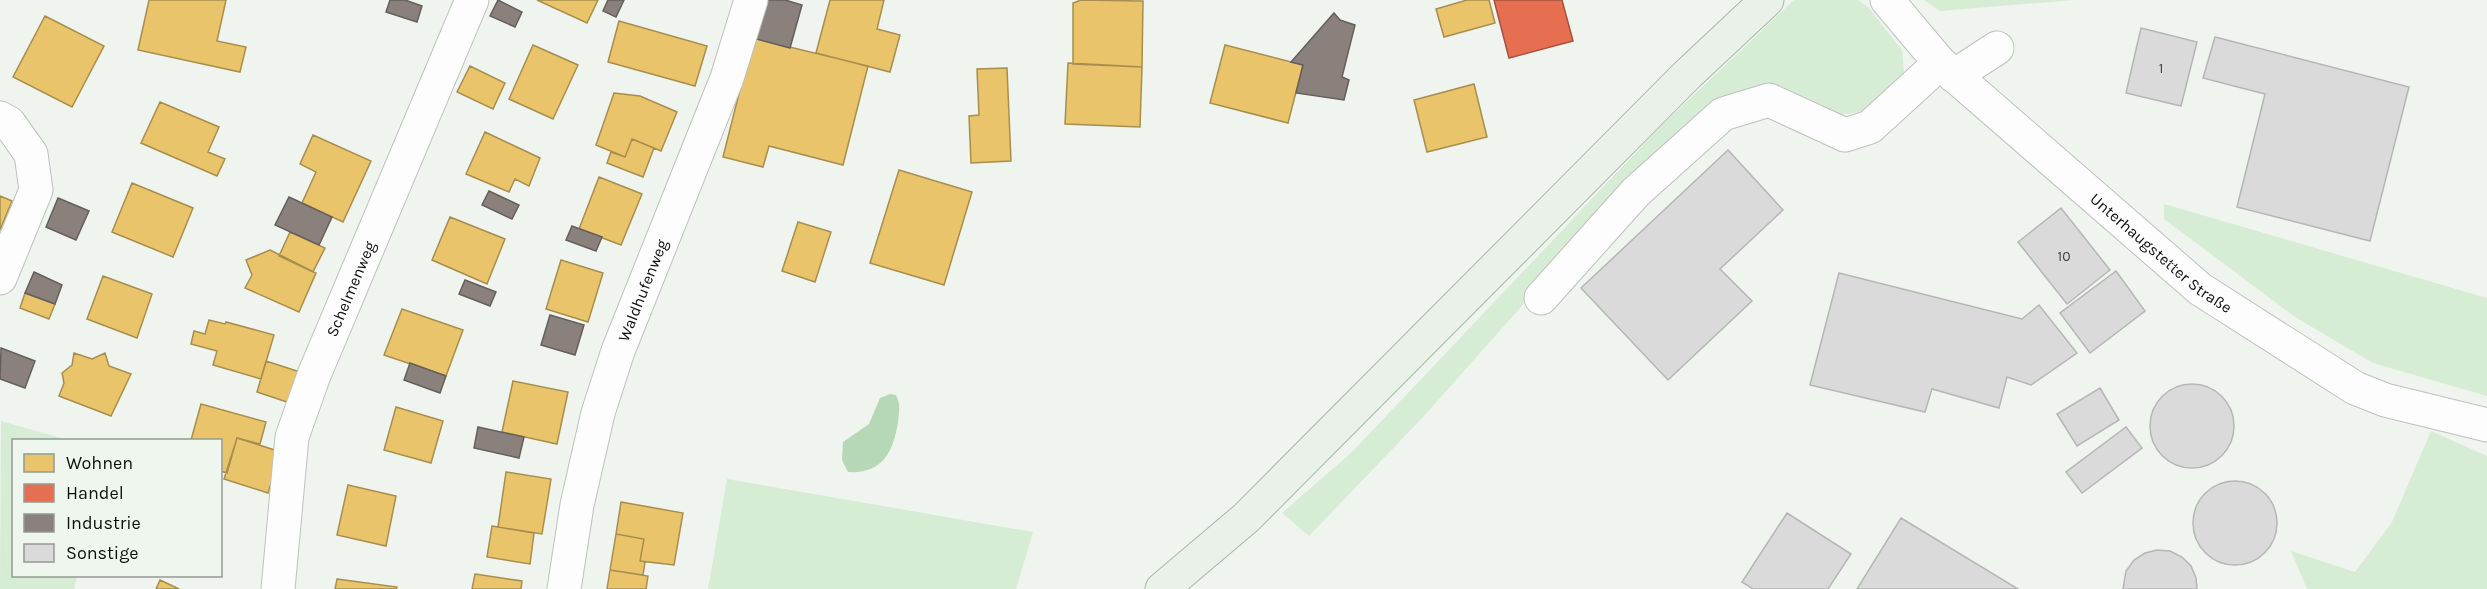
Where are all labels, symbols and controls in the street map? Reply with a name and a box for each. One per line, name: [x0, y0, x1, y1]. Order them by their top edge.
house number: 1: [2159, 60, 2163, 77]
street label: Unterhaugstetter Straße: [2086, 189, 2235, 317]
street label: Waldhufenweg: [614, 237, 672, 344]
street label: Schelmenweg: [322, 238, 379, 340]
house number: 10: [2058, 248, 2070, 265]
legend: [12, 439, 222, 577]
text: Wohnen: [66, 452, 133, 474]
text: Handel: [66, 482, 124, 504]
text: Industrie: [66, 512, 141, 534]
text: Sonstige: [66, 542, 139, 564]

